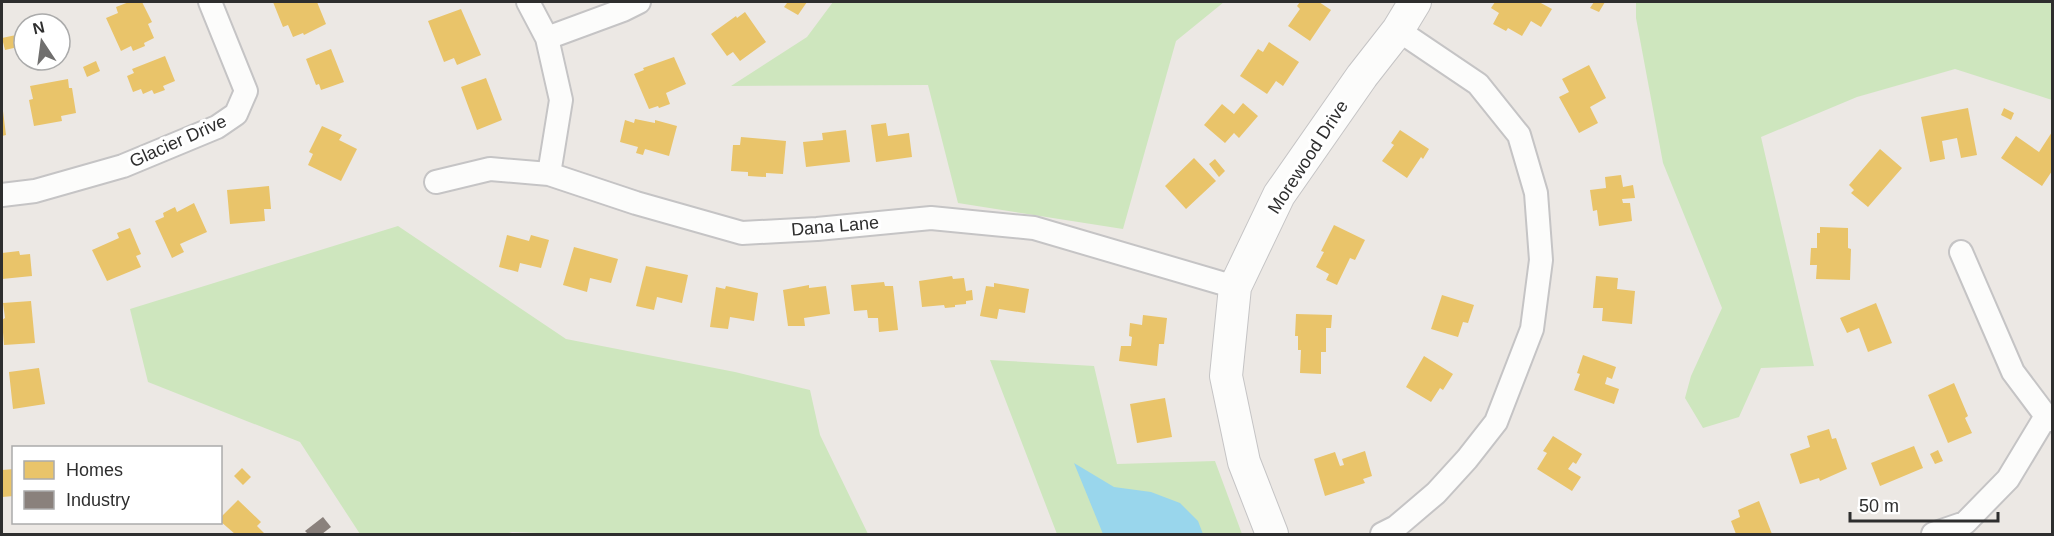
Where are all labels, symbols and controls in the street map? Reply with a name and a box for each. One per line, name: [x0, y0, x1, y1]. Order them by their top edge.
north arrow: [12, 12, 72, 72]
text: N: [31, 18, 46, 37]
street label: Morewood Drive: [1264, 97, 1352, 217]
street label: Glacier Drive: [126, 111, 230, 171]
street label: Dana Lane: [790, 212, 880, 240]
legend: [12, 446, 222, 524]
text: Homes: [66, 460, 123, 480]
scale bar: [1850, 485, 1998, 523]
text: Industry: [66, 490, 130, 510]
text: 50 m: [1859, 496, 1899, 516]

